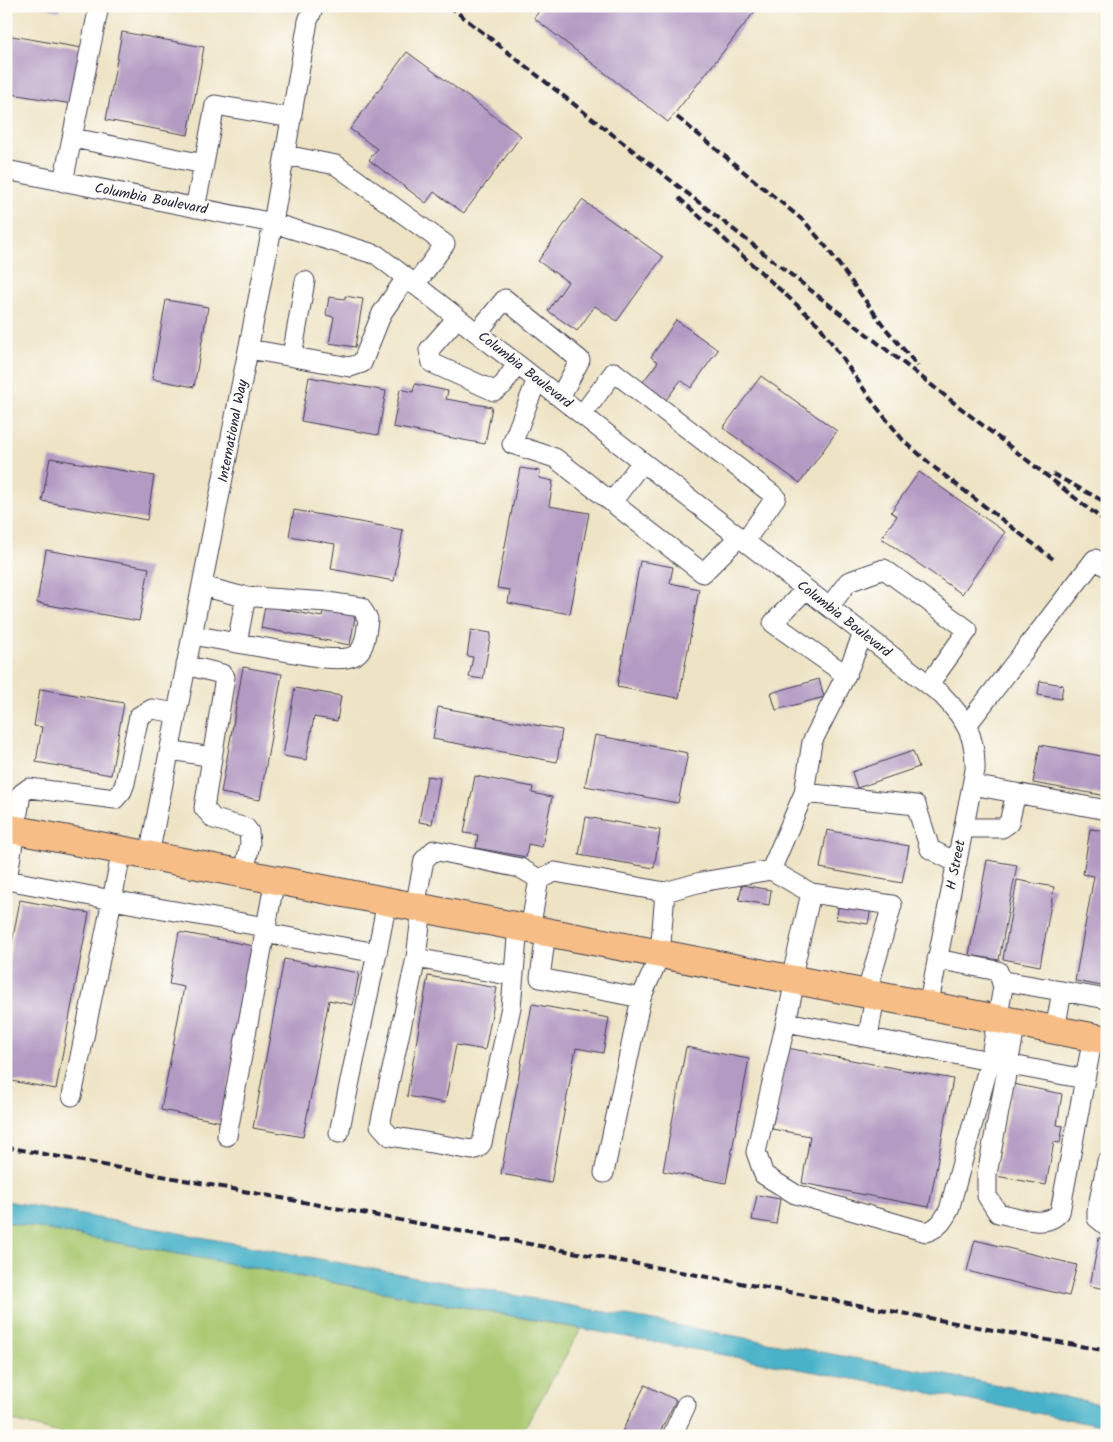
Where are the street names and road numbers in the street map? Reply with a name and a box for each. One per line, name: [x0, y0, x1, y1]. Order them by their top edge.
street label: Columbia Boulevard: [93, 177, 210, 221]
street label: Columbia Boulevard: [473, 326, 578, 415]
street label: International Way: [212, 377, 254, 484]
street label: Columbia Boulevard: [792, 575, 897, 664]
street label: H Street: [940, 838, 972, 892]

